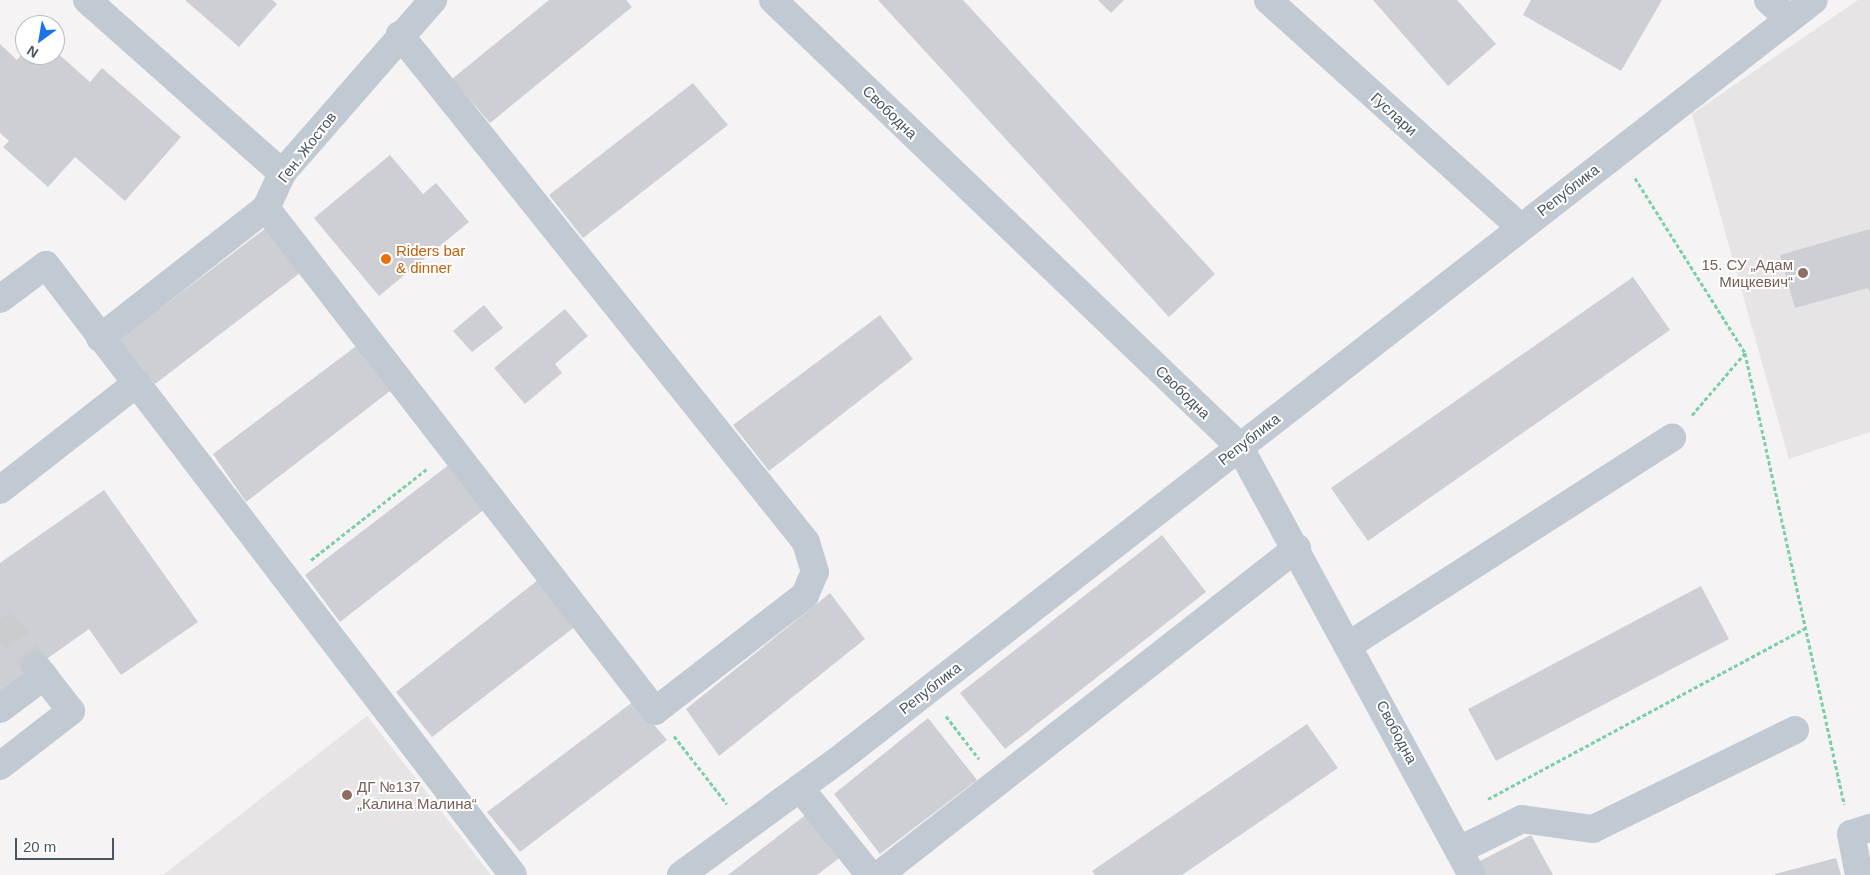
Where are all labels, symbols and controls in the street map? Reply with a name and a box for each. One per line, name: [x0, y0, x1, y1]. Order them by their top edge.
north arrow: [15, 15, 65, 65]
text: N: [24, 42, 41, 61]
street label: Свободна: [859, 82, 921, 142]
street label: Гуслари: [1367, 89, 1421, 139]
street label: Ген. Жостов: [274, 108, 340, 186]
street label: Република: [1533, 160, 1603, 220]
place label: Riders bar & dinner: [396, 241, 465, 276]
marker: Riders bar & dinner: [380, 253, 392, 265]
place label: 15. СУ „Адам Мицкевич“: [1702, 255, 1793, 290]
marker: 15. СУ „Адам Мицкевич“: [1797, 267, 1809, 279]
street label: Свободна: [1152, 362, 1214, 422]
street label: Република: [1214, 409, 1284, 469]
street label: Република: [895, 658, 965, 718]
street label: Свободна: [1373, 697, 1421, 767]
place label: ДГ №137 „Калина Малина“: [357, 777, 477, 812]
marker: ДГ №137 „Калина Малина“: [341, 789, 353, 801]
scale bar: [18, 828, 116, 860]
text: 20 m: [23, 838, 56, 855]

